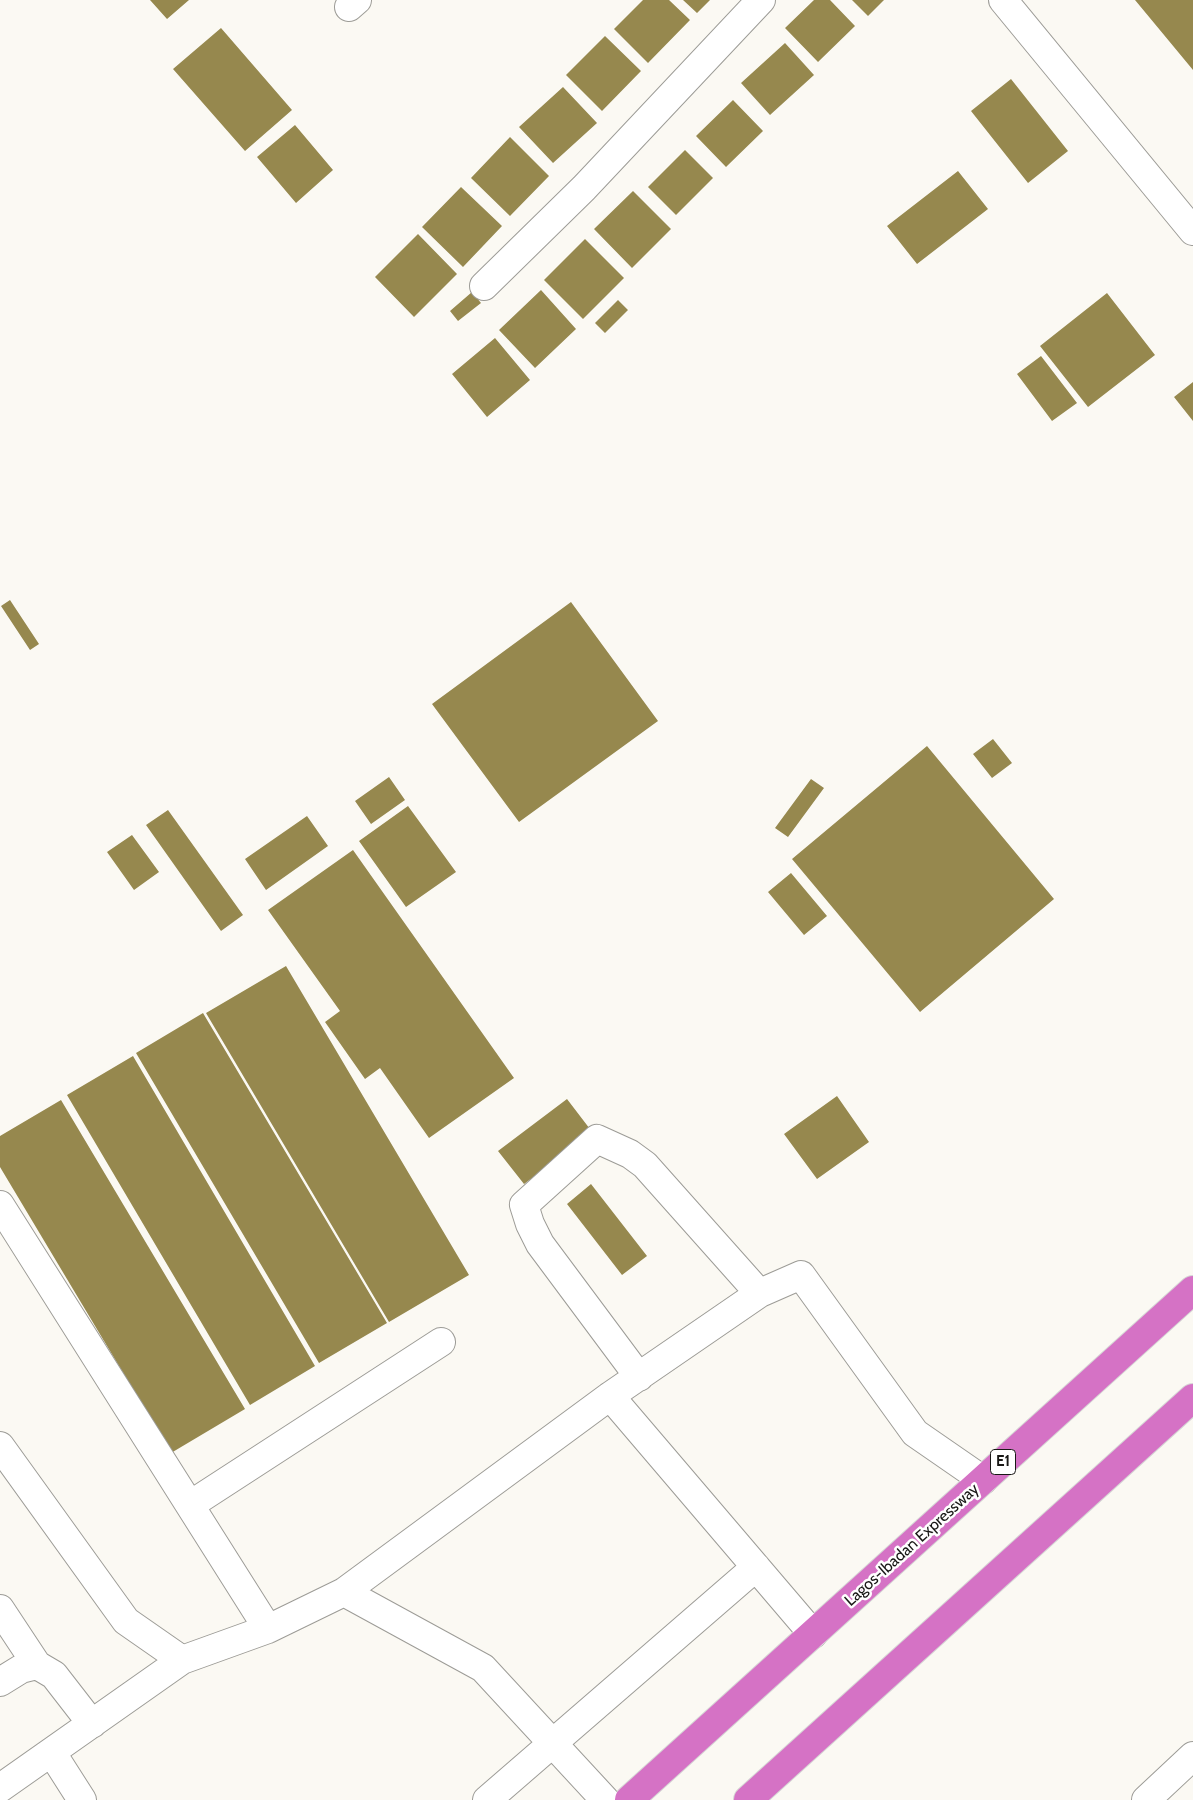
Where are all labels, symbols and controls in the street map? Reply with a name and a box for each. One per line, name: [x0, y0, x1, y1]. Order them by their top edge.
road number: E1: [990, 1450, 1016, 1474]
street label: Lagos-Ibadan Expressway: [841, 1480, 983, 1610]

